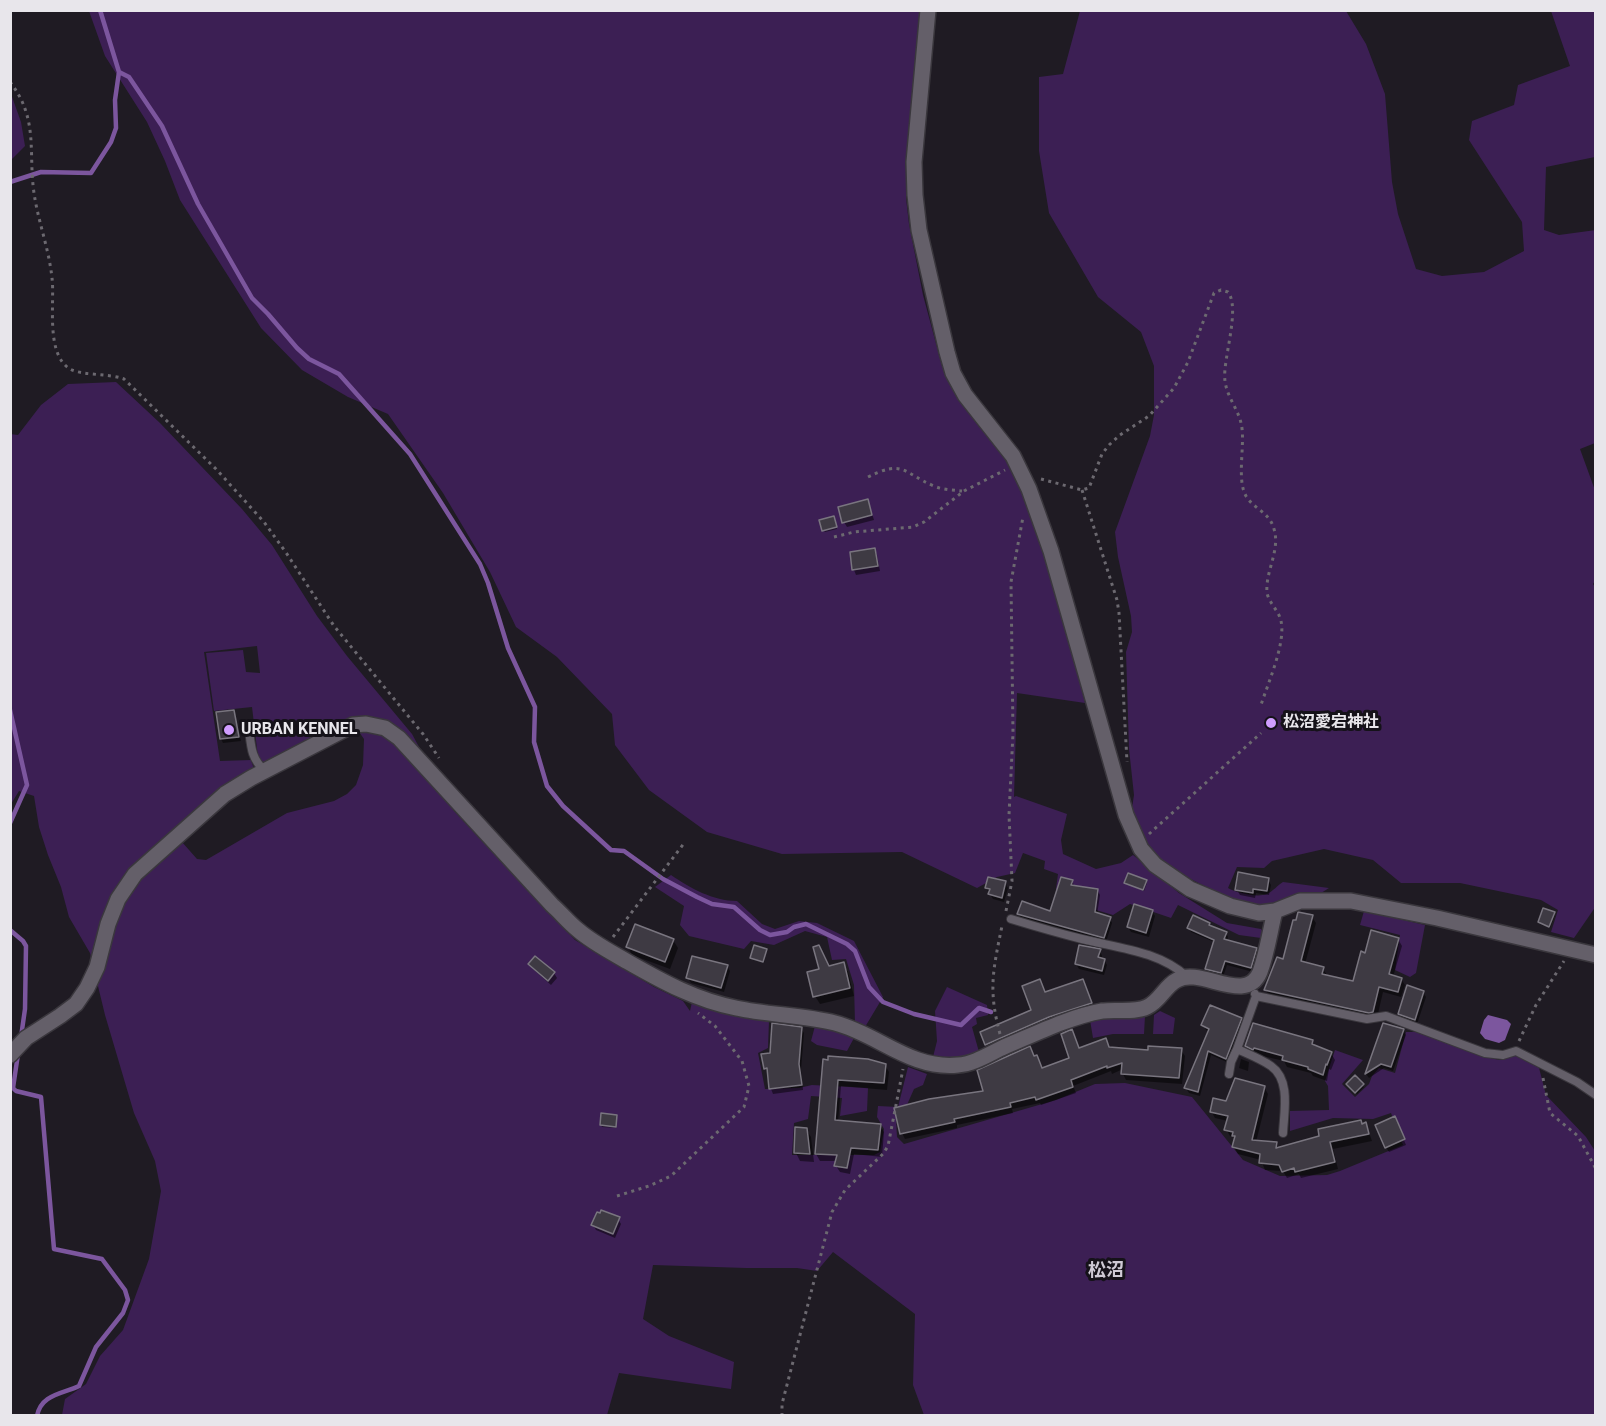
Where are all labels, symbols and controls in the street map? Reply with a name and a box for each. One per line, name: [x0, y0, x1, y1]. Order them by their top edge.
place label: 松沼愛宕神社: [1283, 713, 1379, 733]
marker: 松沼愛宕神社: [1264, 716, 1278, 730]
place label: URBAN KENNEL: [241, 720, 357, 740]
marker: URBAN KENNEL: [222, 723, 236, 737]
district label: 松沼: [1088, 1260, 1124, 1282]

